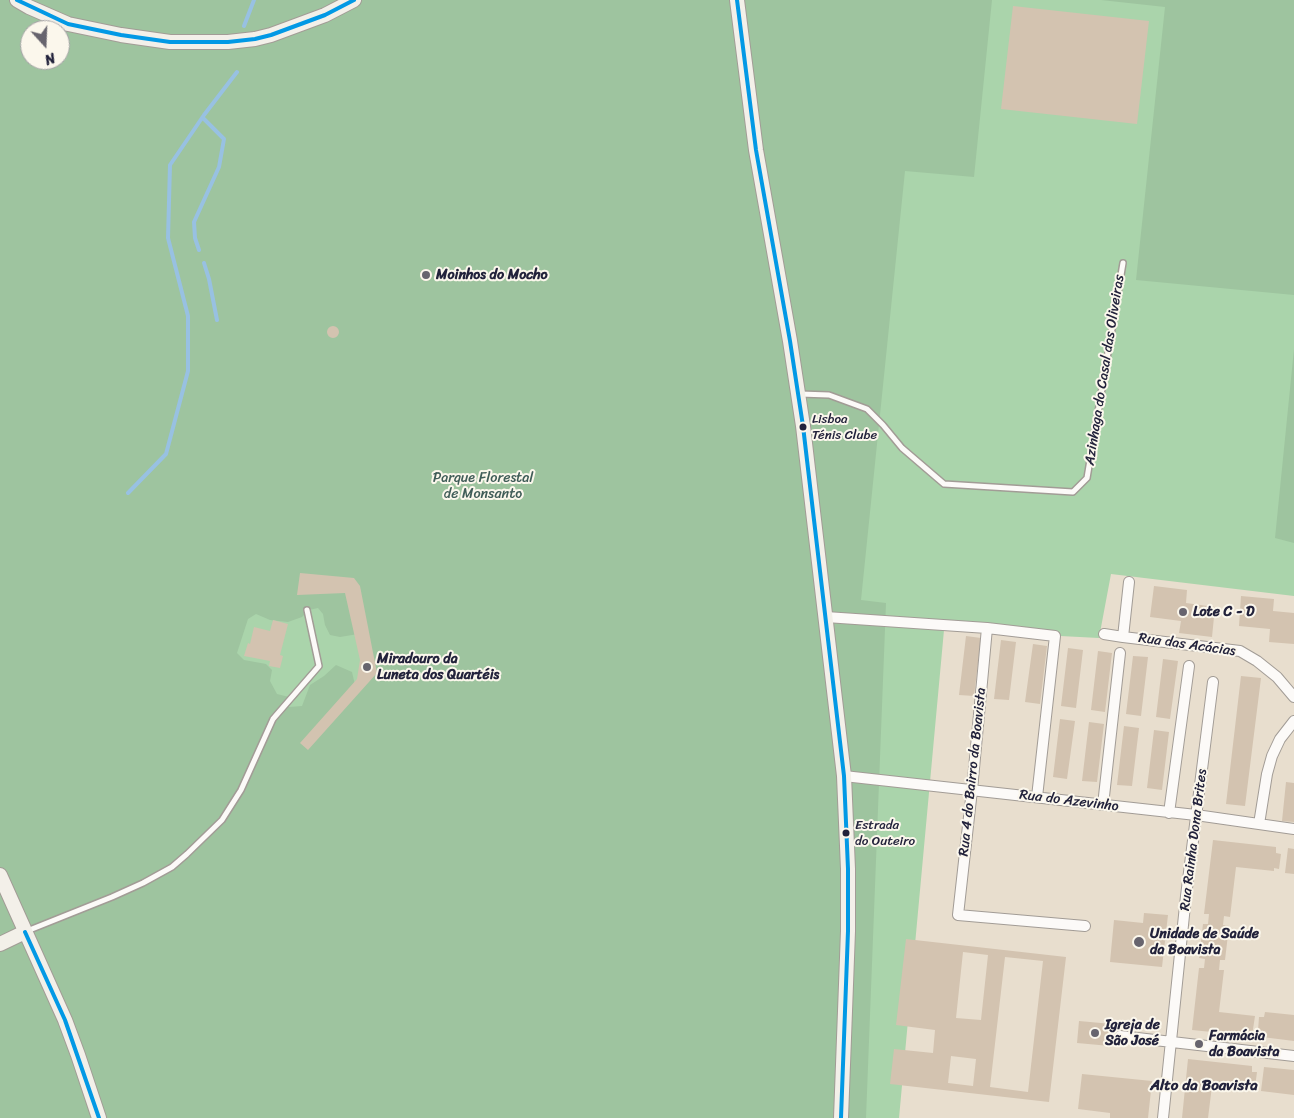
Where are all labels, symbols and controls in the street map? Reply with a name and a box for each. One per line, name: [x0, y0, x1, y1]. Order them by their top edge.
north arrow: [20, 20, 70, 70]
text: N: [41, 45, 59, 72]
place label: Moinhos do Mocho: [436, 267, 548, 283]
marker: Moinhos do Mocho: [420, 269, 432, 281]
street label: Azinhaga do Casal das Oliveiras: [1082, 274, 1128, 466]
place label: Lisboa Ténis Clube: [812, 412, 877, 443]
marker: Lisboa Ténis Clube: [798, 422, 808, 432]
park label: Parque Florestal de Monsanto: [433, 470, 533, 502]
place label: Lote C - D: [1193, 604, 1254, 620]
marker: Lote C - D: [1177, 606, 1189, 618]
street label: Rua das Acácias: [1137, 630, 1237, 660]
place label: Miradouro da Luneta dos Quartéis: [377, 651, 499, 684]
marker: Miradouro da Luneta dos Quartéis: [361, 661, 373, 673]
street label: Rua 4 do Bairro da Boavista: [956, 687, 990, 857]
street label: Rua Rainha Dona Brites: [1177, 768, 1211, 912]
street label: Rua do Azevinho: [1018, 787, 1120, 815]
place label: Estrada do Outeiro: [855, 818, 915, 849]
marker: Estrada do Outeiro: [841, 828, 851, 838]
place label: Unidade de Saúde da Boavista: [1150, 926, 1259, 959]
marker: Unidade de Saúde da Boavista: [1132, 935, 1146, 949]
place label: Igreja de São José: [1105, 1017, 1160, 1050]
marker: Igreja de São José: [1089, 1027, 1101, 1039]
place label: Farmácia da Boavista: [1209, 1028, 1280, 1060]
marker: Farmácia da Boavista: [1193, 1038, 1205, 1050]
district label: Alto da Boavista: [1150, 1077, 1258, 1095]

